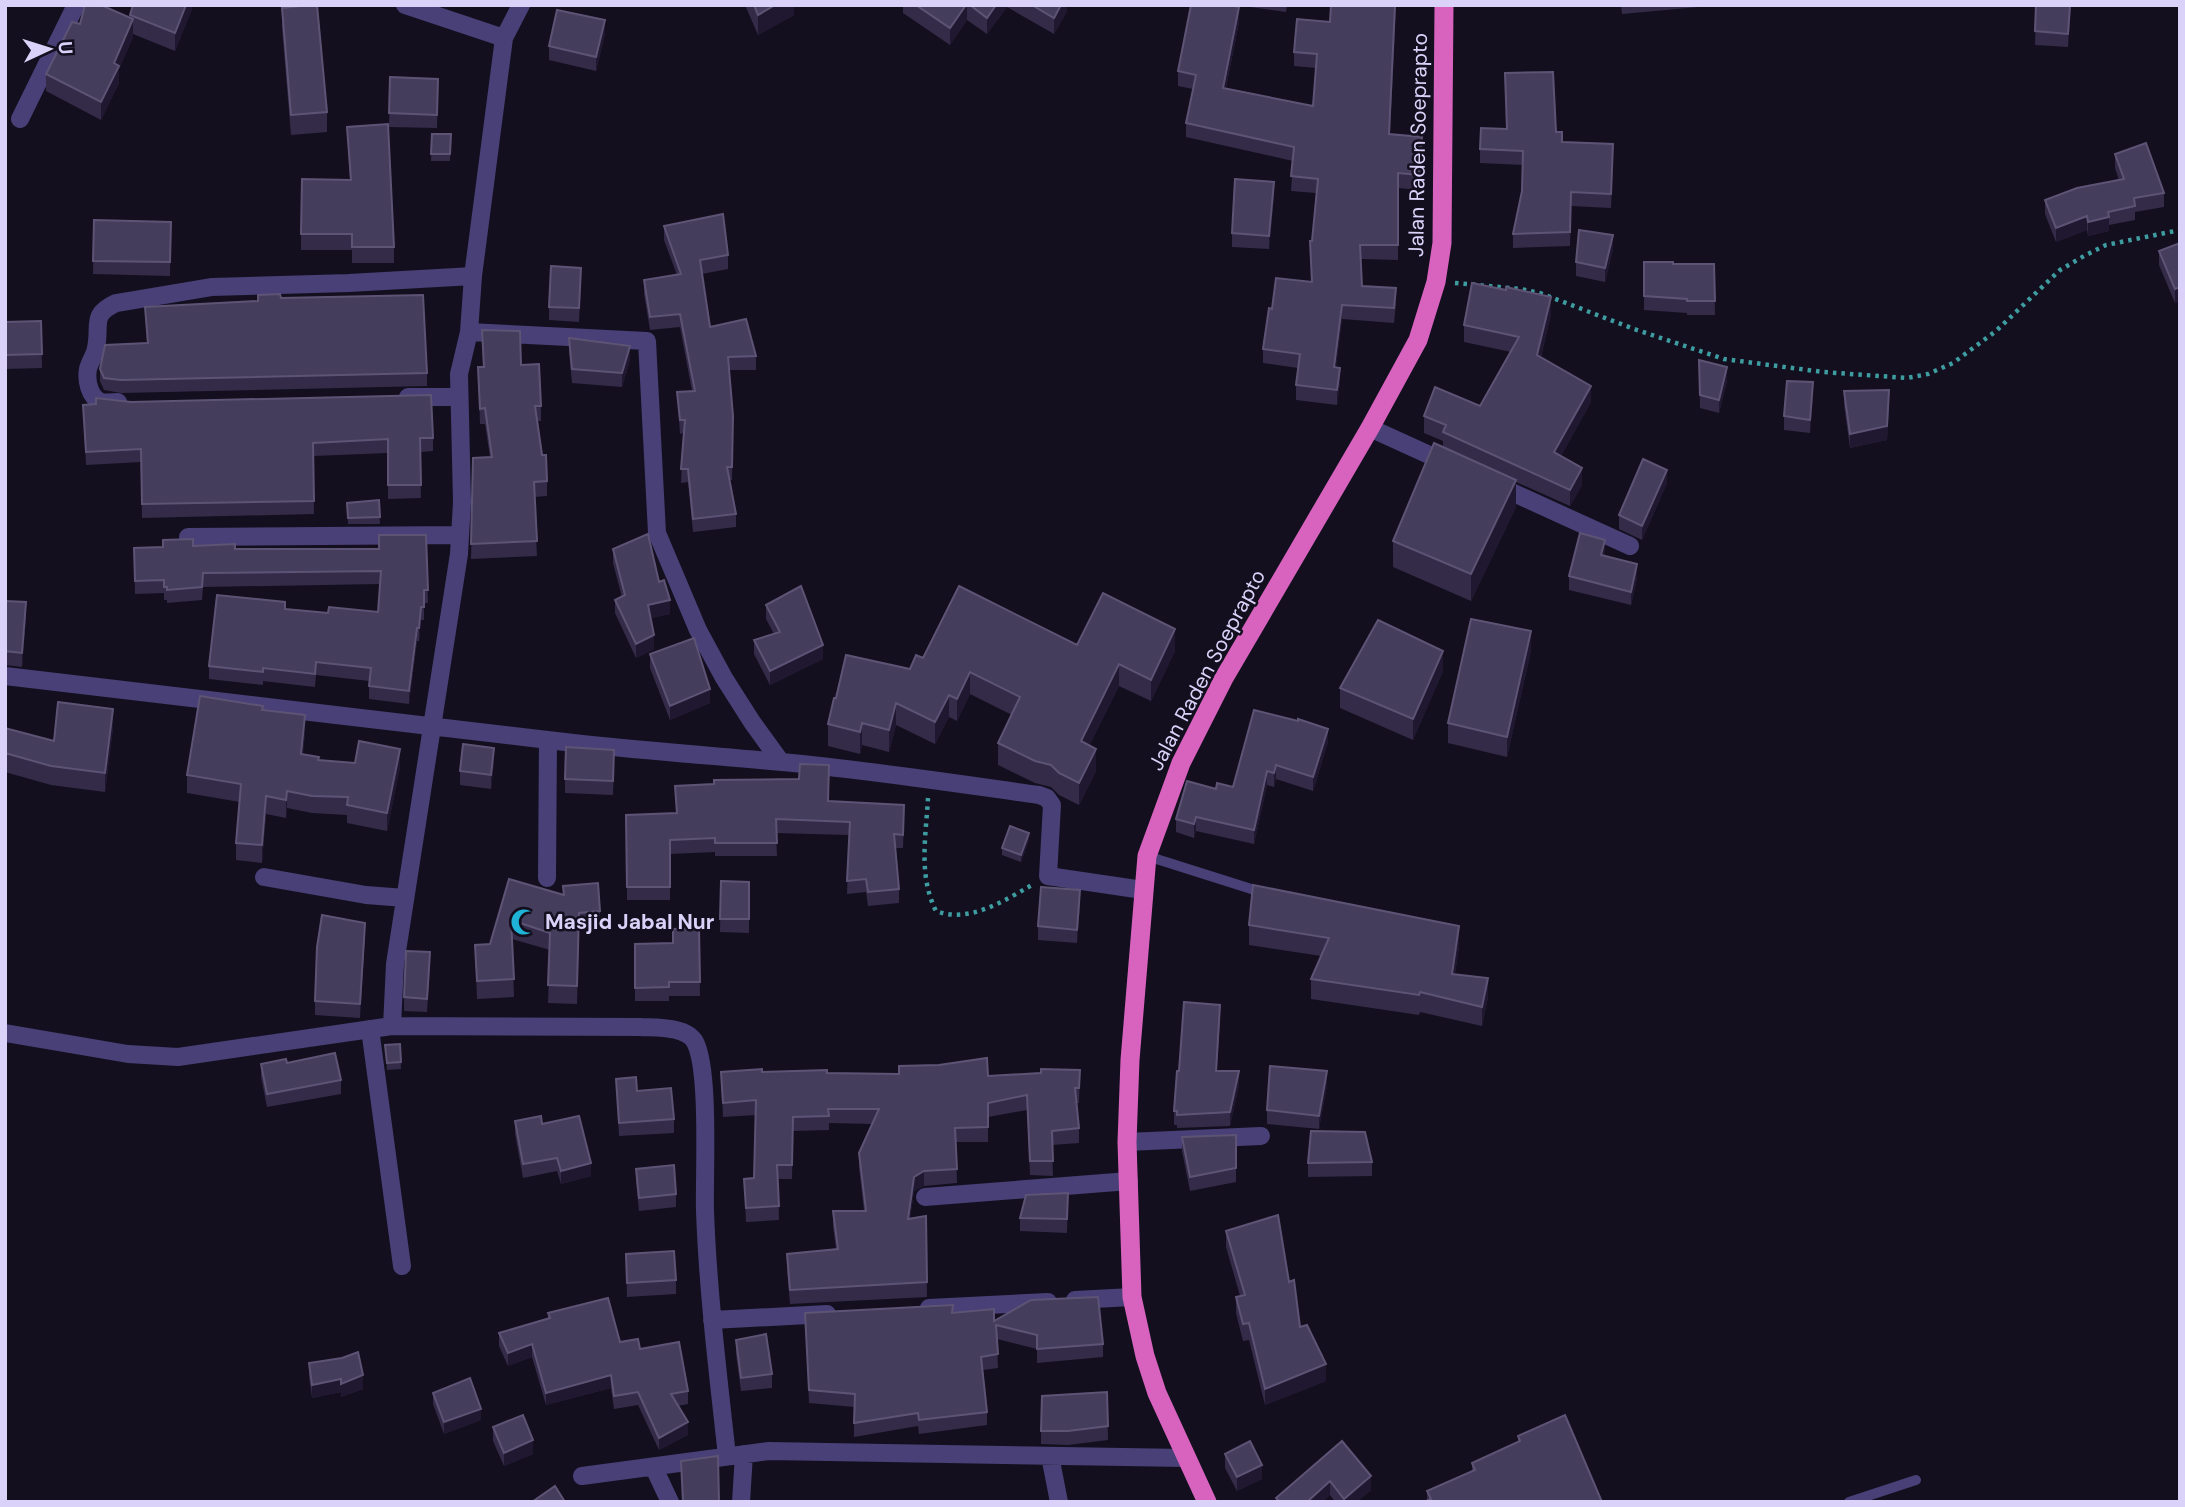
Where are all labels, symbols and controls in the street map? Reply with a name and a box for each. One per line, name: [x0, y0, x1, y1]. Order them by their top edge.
north arrow: [14, 14, 84, 84]
street label: Jalan Raden Soeprapto: [1402, 33, 1434, 257]
text: U: [53, 40, 78, 55]
street label: Jalan Raden Soeprapto: [1142, 565, 1272, 775]
mosque icon: Masjid Jabal Nur: [509, 907, 539, 937]
place label: Masjid Jabal Nur: [545, 908, 715, 936]

